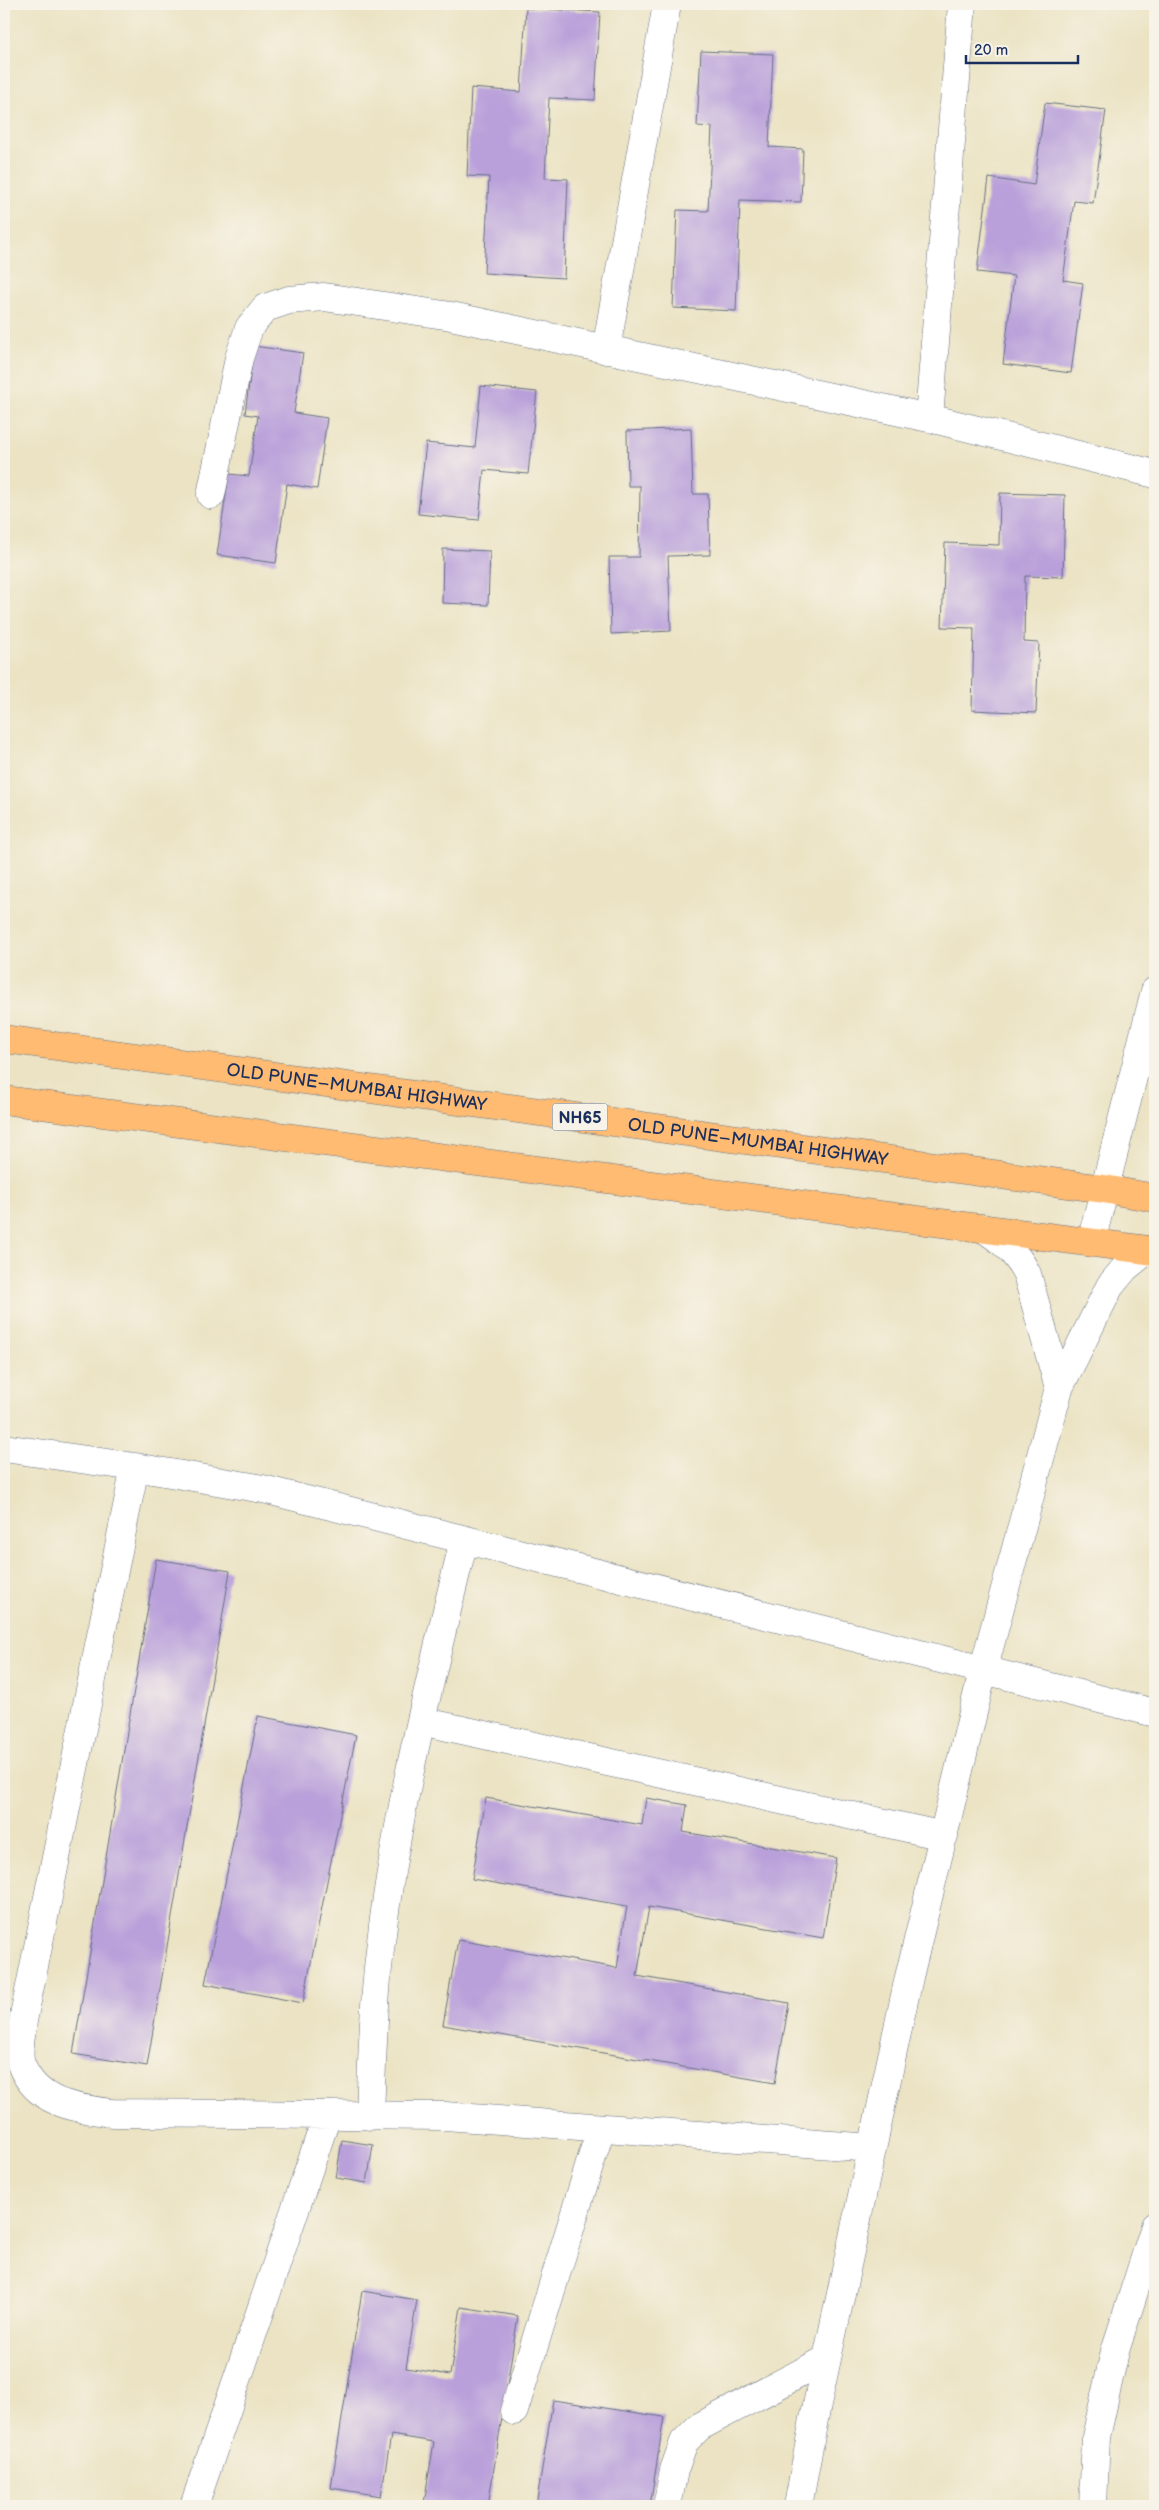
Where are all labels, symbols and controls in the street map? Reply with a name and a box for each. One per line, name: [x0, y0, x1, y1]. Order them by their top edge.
scale bar: [966, 32, 1079, 64]
text: 20 m: [974, 41, 1008, 60]
street label: OLD PUNE–MUMBAI HIGHWAY: [225, 1059, 489, 1116]
road number: NH65: [552, 1104, 608, 1130]
street label: OLD PUNE–MUMBAI HIGHWAY: [627, 1114, 890, 1171]

